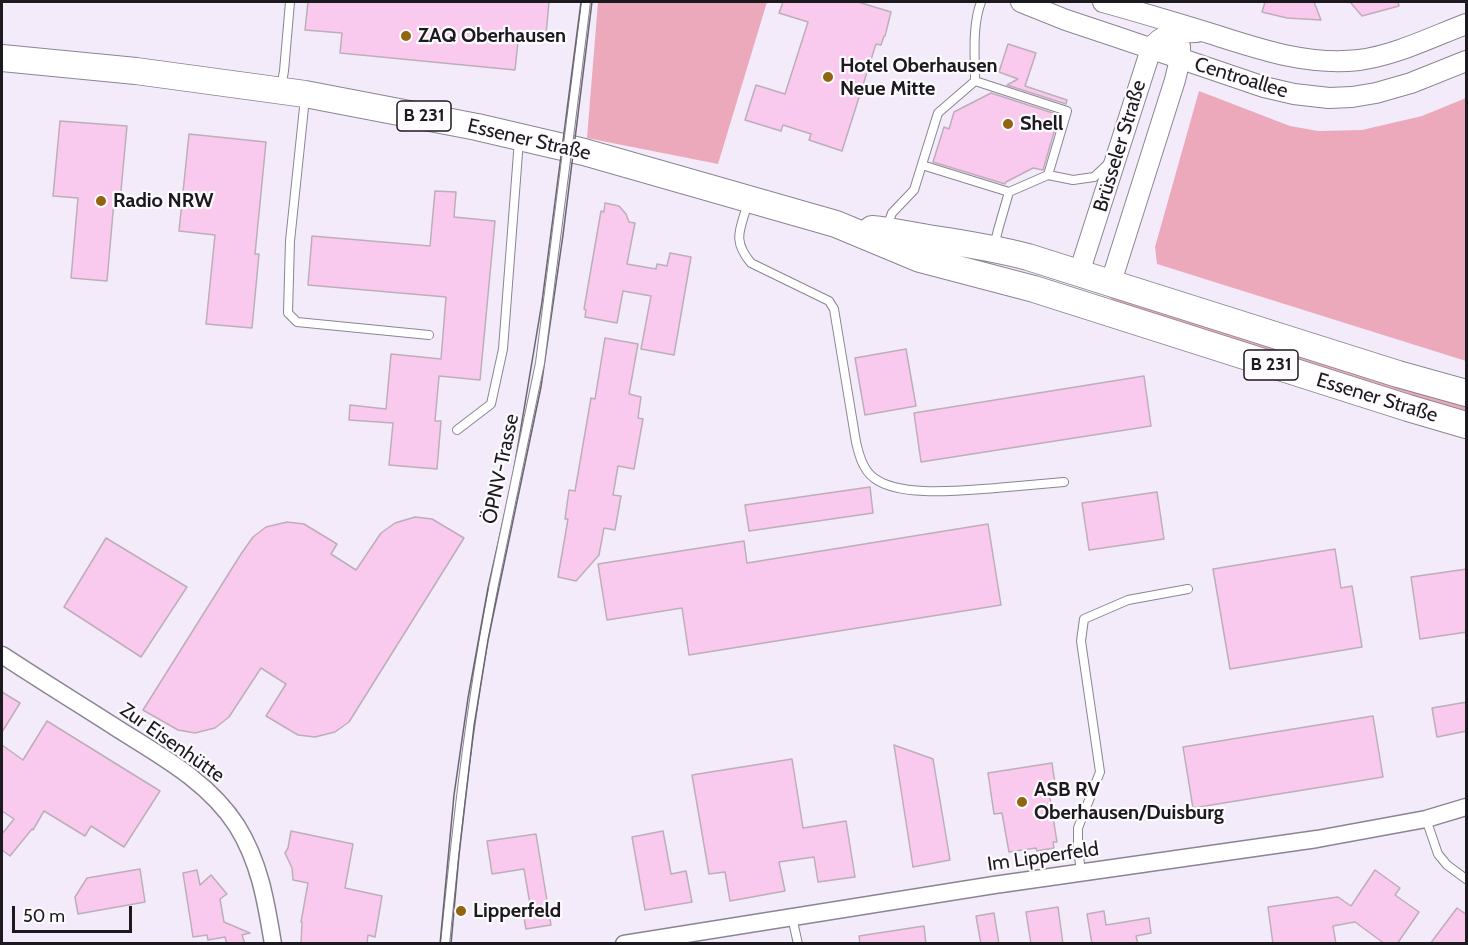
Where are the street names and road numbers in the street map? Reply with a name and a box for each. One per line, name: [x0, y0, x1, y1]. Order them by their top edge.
street label: Centroallee: [1191, 52, 1291, 104]
street label: Brüsseler Straße: [1089, 77, 1151, 215]
road number: B 231: [397, 101, 451, 131]
street label: Essener Straße: [465, 114, 593, 166]
road number: B 231: [1244, 350, 1298, 380]
street label: Essener Straße: [1313, 368, 1441, 428]
street label: ÖPNV-Trasse: [478, 412, 524, 526]
street label: Zur Eisenhütte: [115, 698, 229, 788]
street label: Im Lipperfeld: [986, 837, 1100, 877]

